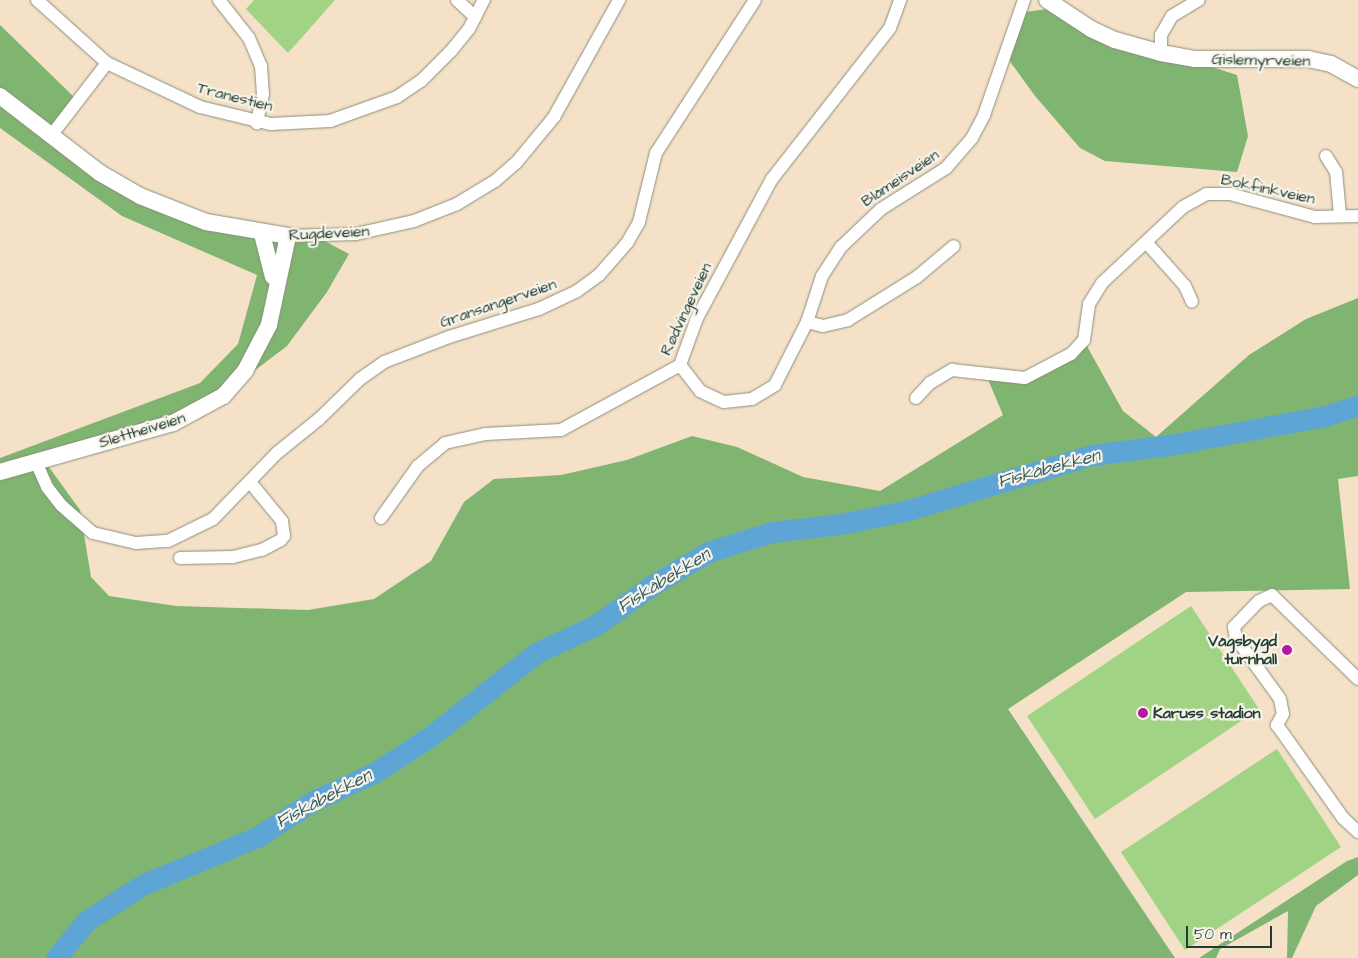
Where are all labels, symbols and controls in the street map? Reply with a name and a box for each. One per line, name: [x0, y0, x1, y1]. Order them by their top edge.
street label: Gislemyrveien: [1211, 50, 1311, 70]
street label: Tranestien: [195, 78, 275, 116]
street label: Blåmeisveien: [857, 145, 943, 211]
street label: Bokfinkveien: [1219, 170, 1317, 208]
street label: Rugdeveien: [288, 221, 370, 245]
street label: Rødvingeveien: [656, 260, 716, 358]
street label: Gransangerveien: [437, 274, 559, 332]
street label: Slettheiveien: [96, 408, 188, 452]
water label: Fiskåbekken: [995, 445, 1103, 493]
water label: Fiskåbekken: [614, 544, 714, 618]
place label: Vågsbygd turnhall: [1208, 631, 1277, 669]
marker: Vågsbygd turnhall: [1281, 644, 1293, 656]
place label: Karuss stadion: [1153, 703, 1261, 723]
marker: Karuss stadion: [1137, 707, 1149, 719]
water label: Fiskåbekken: [273, 765, 375, 833]
scale bar: [1188, 916, 1274, 948]
text: 50 m: [1194, 924, 1232, 945]

